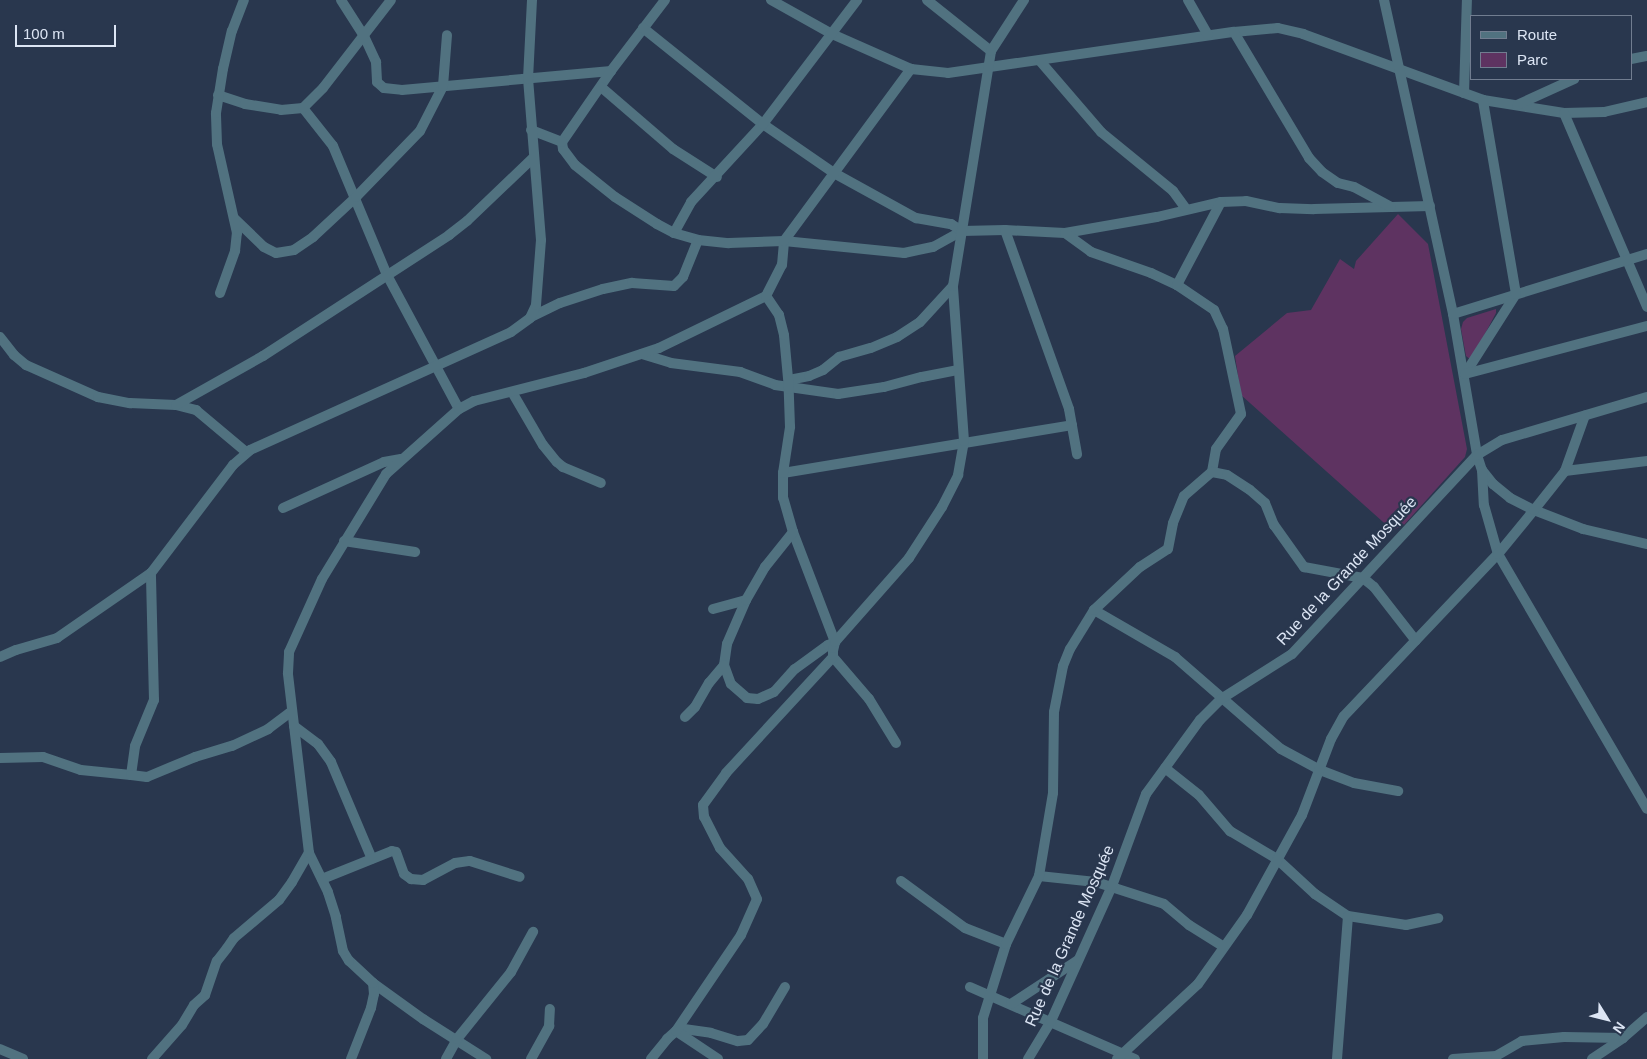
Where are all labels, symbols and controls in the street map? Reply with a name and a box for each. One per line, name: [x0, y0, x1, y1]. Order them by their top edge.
scale bar: [18, 15, 119, 47]
legend: [1470, 15, 1632, 80]
text: 100 m: [23, 25, 65, 42]
text: Route: [1517, 26, 1557, 43]
text: Parc: [1517, 51, 1548, 68]
street label: Rue de la Grande Mosquée: [1273, 493, 1421, 649]
street label: Rue de la Grande Mosquée: [1021, 842, 1119, 1030]
north arrow: [1582, 994, 1632, 1044]
text: N: [1610, 1019, 1629, 1037]

